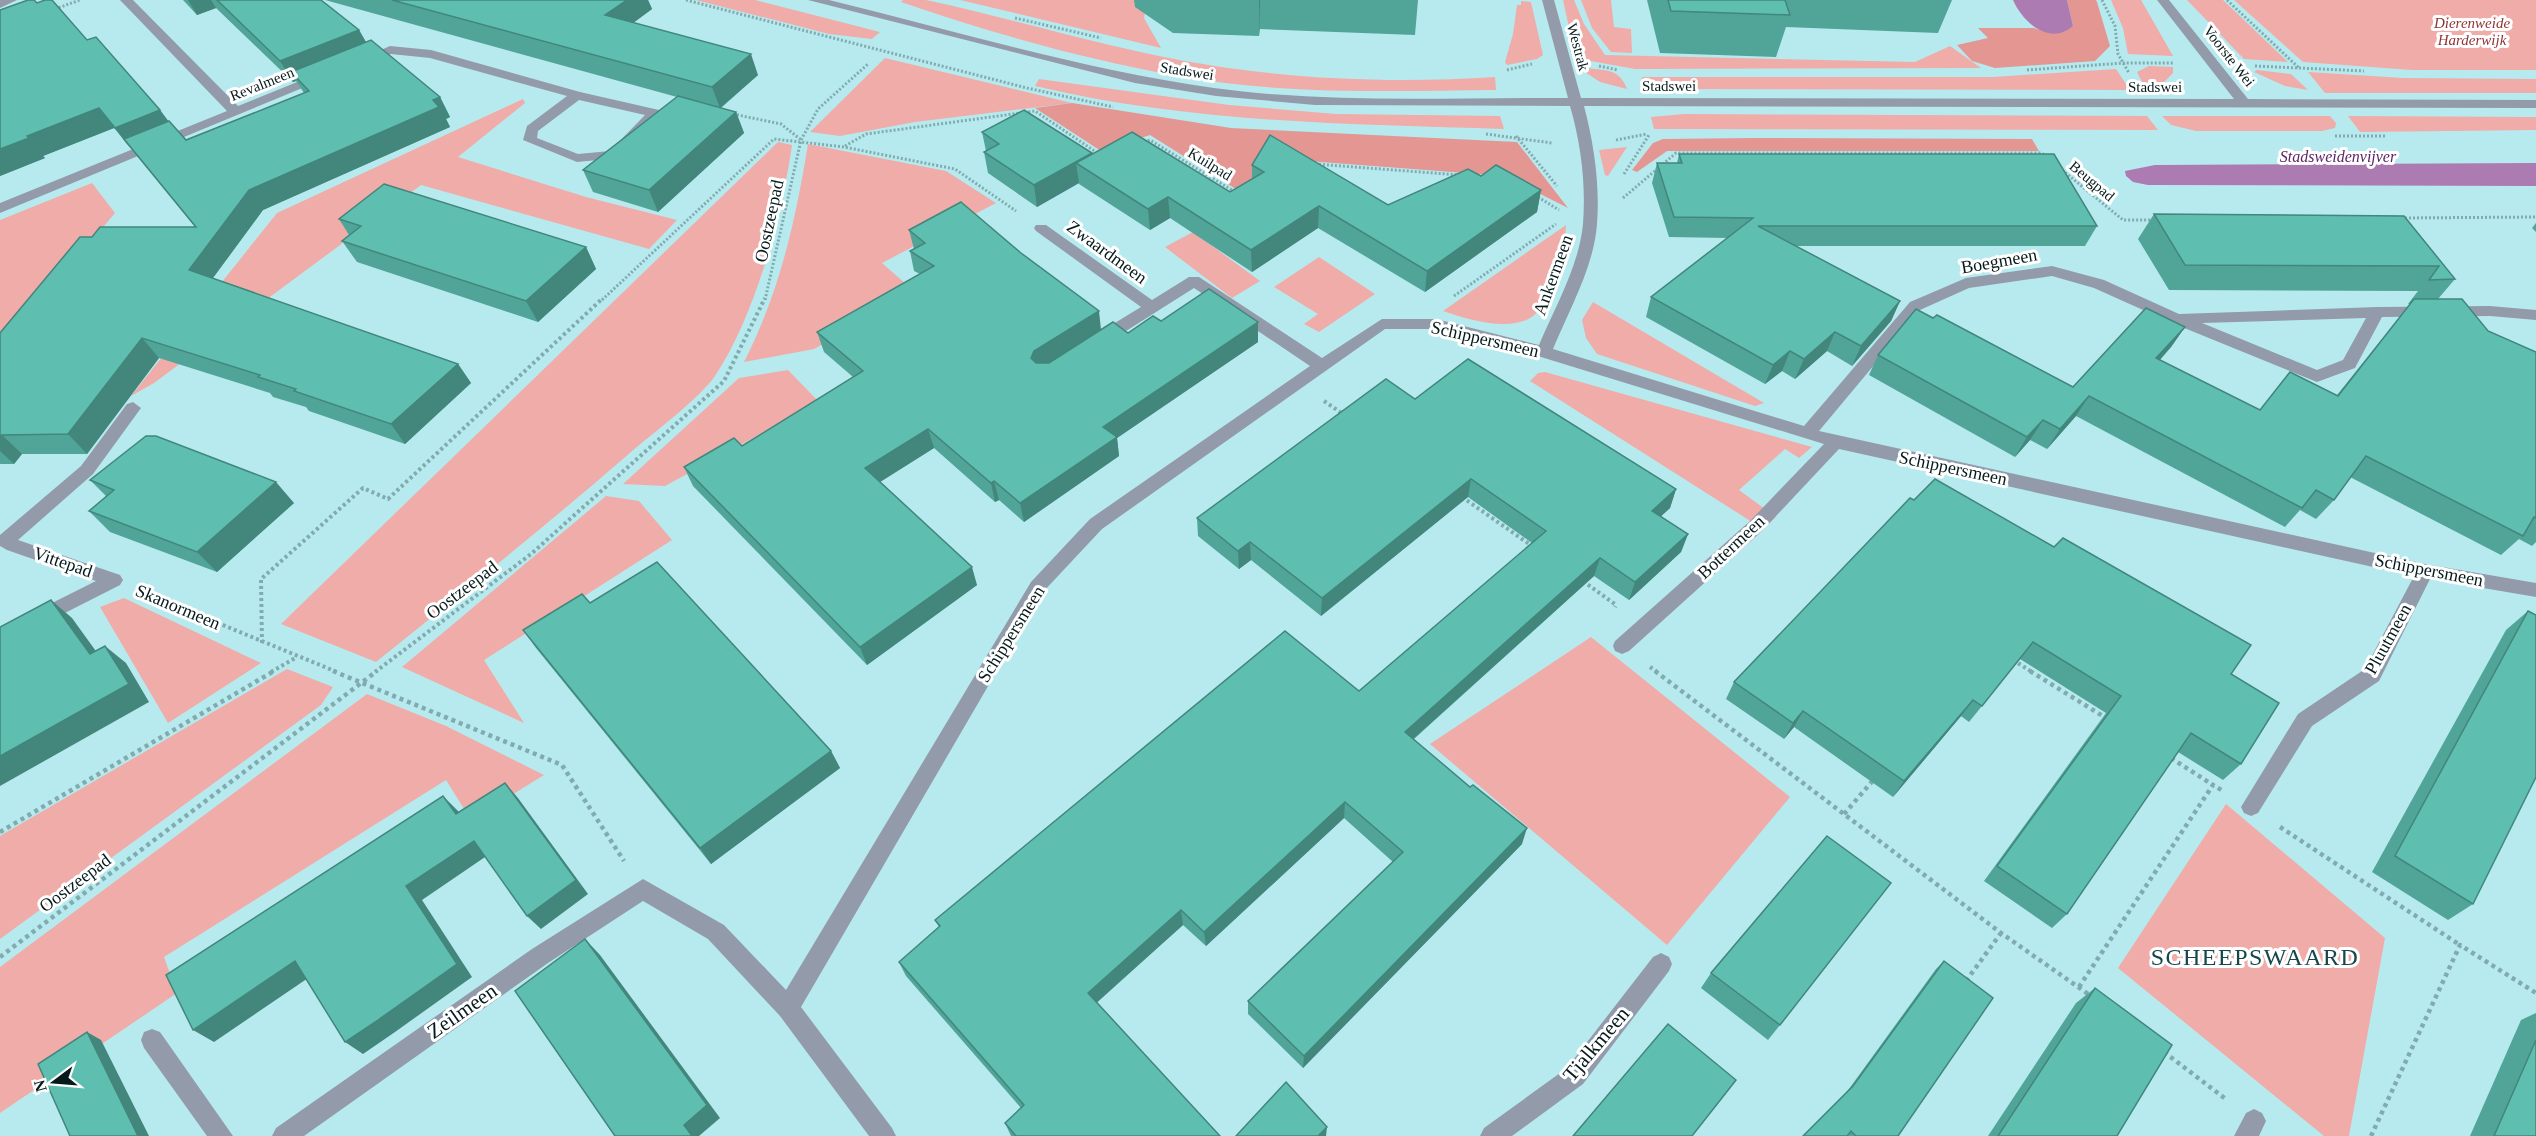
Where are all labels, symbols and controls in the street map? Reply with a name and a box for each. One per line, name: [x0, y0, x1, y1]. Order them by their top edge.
park label: Dierenweide Harderwijk: [2433, 15, 2510, 48]
street label: Westrak: [1564, 21, 1592, 73]
street label: Voorste Wei: [2200, 22, 2258, 90]
street label: Stadswei: [1159, 59, 1215, 83]
street label: Revalmeen: [228, 64, 297, 104]
street label: Stadswei: [1642, 78, 1696, 94]
street label: Stadswei: [2128, 79, 2182, 95]
street label: Kuilpad: [1185, 144, 1235, 184]
water label: Stadsweidenvijver: [2280, 148, 2397, 166]
street label: Beugpad: [2066, 158, 2118, 205]
street label: Oostzeepad: [750, 178, 788, 264]
street label: Zwaardmeen: [1063, 216, 1151, 288]
street label: Ankermeen: [1529, 232, 1577, 318]
street label: Boegmeen: [1959, 244, 2039, 278]
street label: Schippersmeen: [1429, 317, 1541, 361]
street label: Schippersmeen: [1897, 447, 2009, 489]
street label: Bottermeen: [1693, 511, 1769, 583]
street label: Vittepad: [31, 543, 95, 581]
street label: Schippersmeen: [2373, 550, 2485, 590]
street label: Oostzeepad: [422, 557, 502, 623]
street label: Skanormeen: [133, 580, 223, 634]
street label: Schippersmeen: [973, 582, 1049, 686]
street label: Pluutmeen: [2361, 600, 2415, 678]
street label: Oostzeepad: [35, 850, 115, 916]
district label: SCHEEPSWAARD: [2151, 944, 2359, 970]
street label: Zeilmeen: [423, 978, 502, 1044]
street label: Tjalkmeen: [1558, 1002, 1634, 1086]
north arrow: [24, 1052, 84, 1112]
text: N: [30, 1078, 50, 1094]

